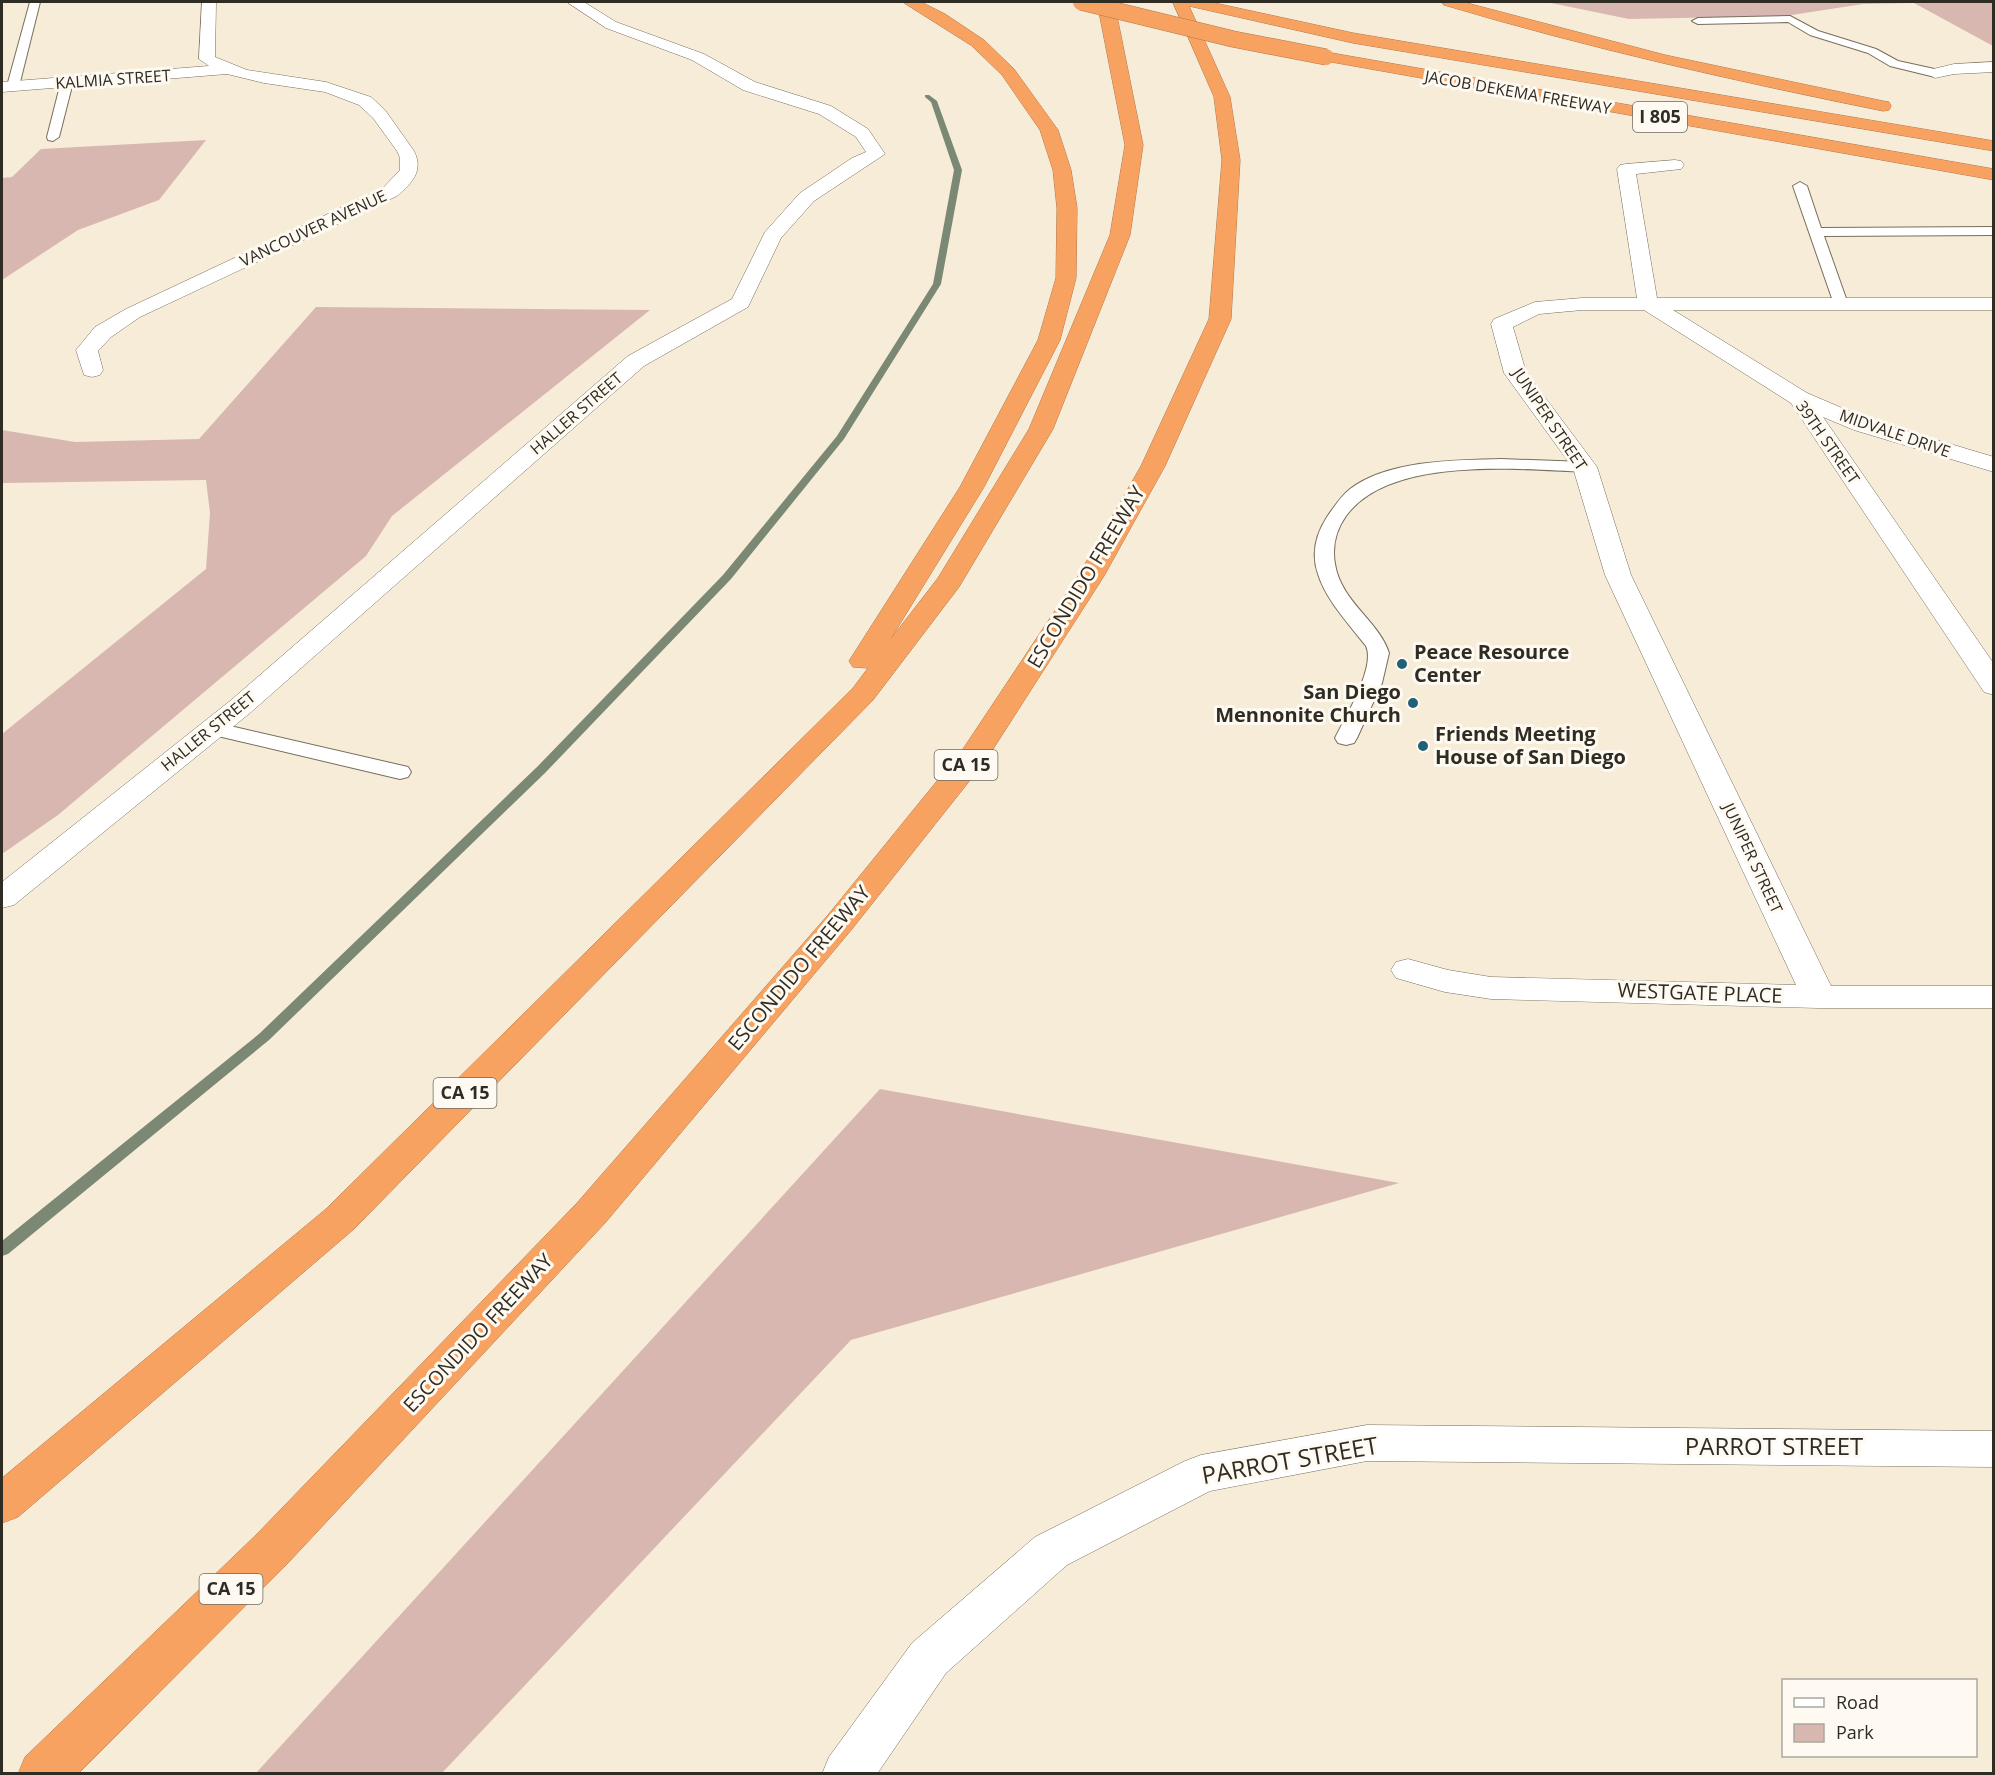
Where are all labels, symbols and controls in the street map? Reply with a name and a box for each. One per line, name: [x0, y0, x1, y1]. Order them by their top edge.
street label: KALMIA STREET: [55, 64, 172, 94]
street label: JACOB DEKEMA FREEWAY: [1421, 64, 1613, 119]
road number: I 805: [1633, 102, 1687, 132]
street label: VANCOUVER AVENUE: [236, 184, 390, 272]
street label: JUNIPER STREET: [1506, 362, 1593, 475]
street label: HALLER STREET: [525, 367, 627, 459]
street label: 39TH STREET: [1791, 396, 1865, 488]
street label: MIDVALE DRIVE: [1837, 404, 1953, 462]
street label: ESCONDIDO FREEWAY: [1020, 480, 1151, 673]
place label: Peace Resource Center: [1414, 638, 1569, 688]
marker: Peace Resource Center: [1395, 657, 1409, 671]
place label: San Diego Mennonite Church: [1215, 678, 1401, 728]
street label: HALLER STREET: [156, 686, 260, 776]
marker: San Diego Mennonite Church: [1406, 696, 1420, 710]
place label: Friends Meeting House of San Diego: [1435, 720, 1626, 770]
marker: Friends Meeting House of San Diego: [1416, 739, 1430, 753]
road number: CA 15: [934, 750, 998, 780]
street label: JUNIPER STREET: [1717, 798, 1788, 917]
street label: ESCONDIDO FREEWAY: [721, 879, 876, 1056]
street label: WESTGATE PLACE: [1617, 976, 1783, 1009]
road number: CA 15: [434, 1078, 496, 1108]
street label: ESCONDIDO FREEWAY: [397, 1247, 559, 1418]
street label: PARROT STREET: [1199, 1428, 1380, 1491]
street label: PARROT STREET: [1685, 1429, 1863, 1462]
road number: CA 15: [200, 1574, 262, 1604]
legend: [1782, 1679, 1977, 1757]
text: Road: [1836, 1690, 1879, 1714]
text: Park: [1836, 1720, 1874, 1744]

